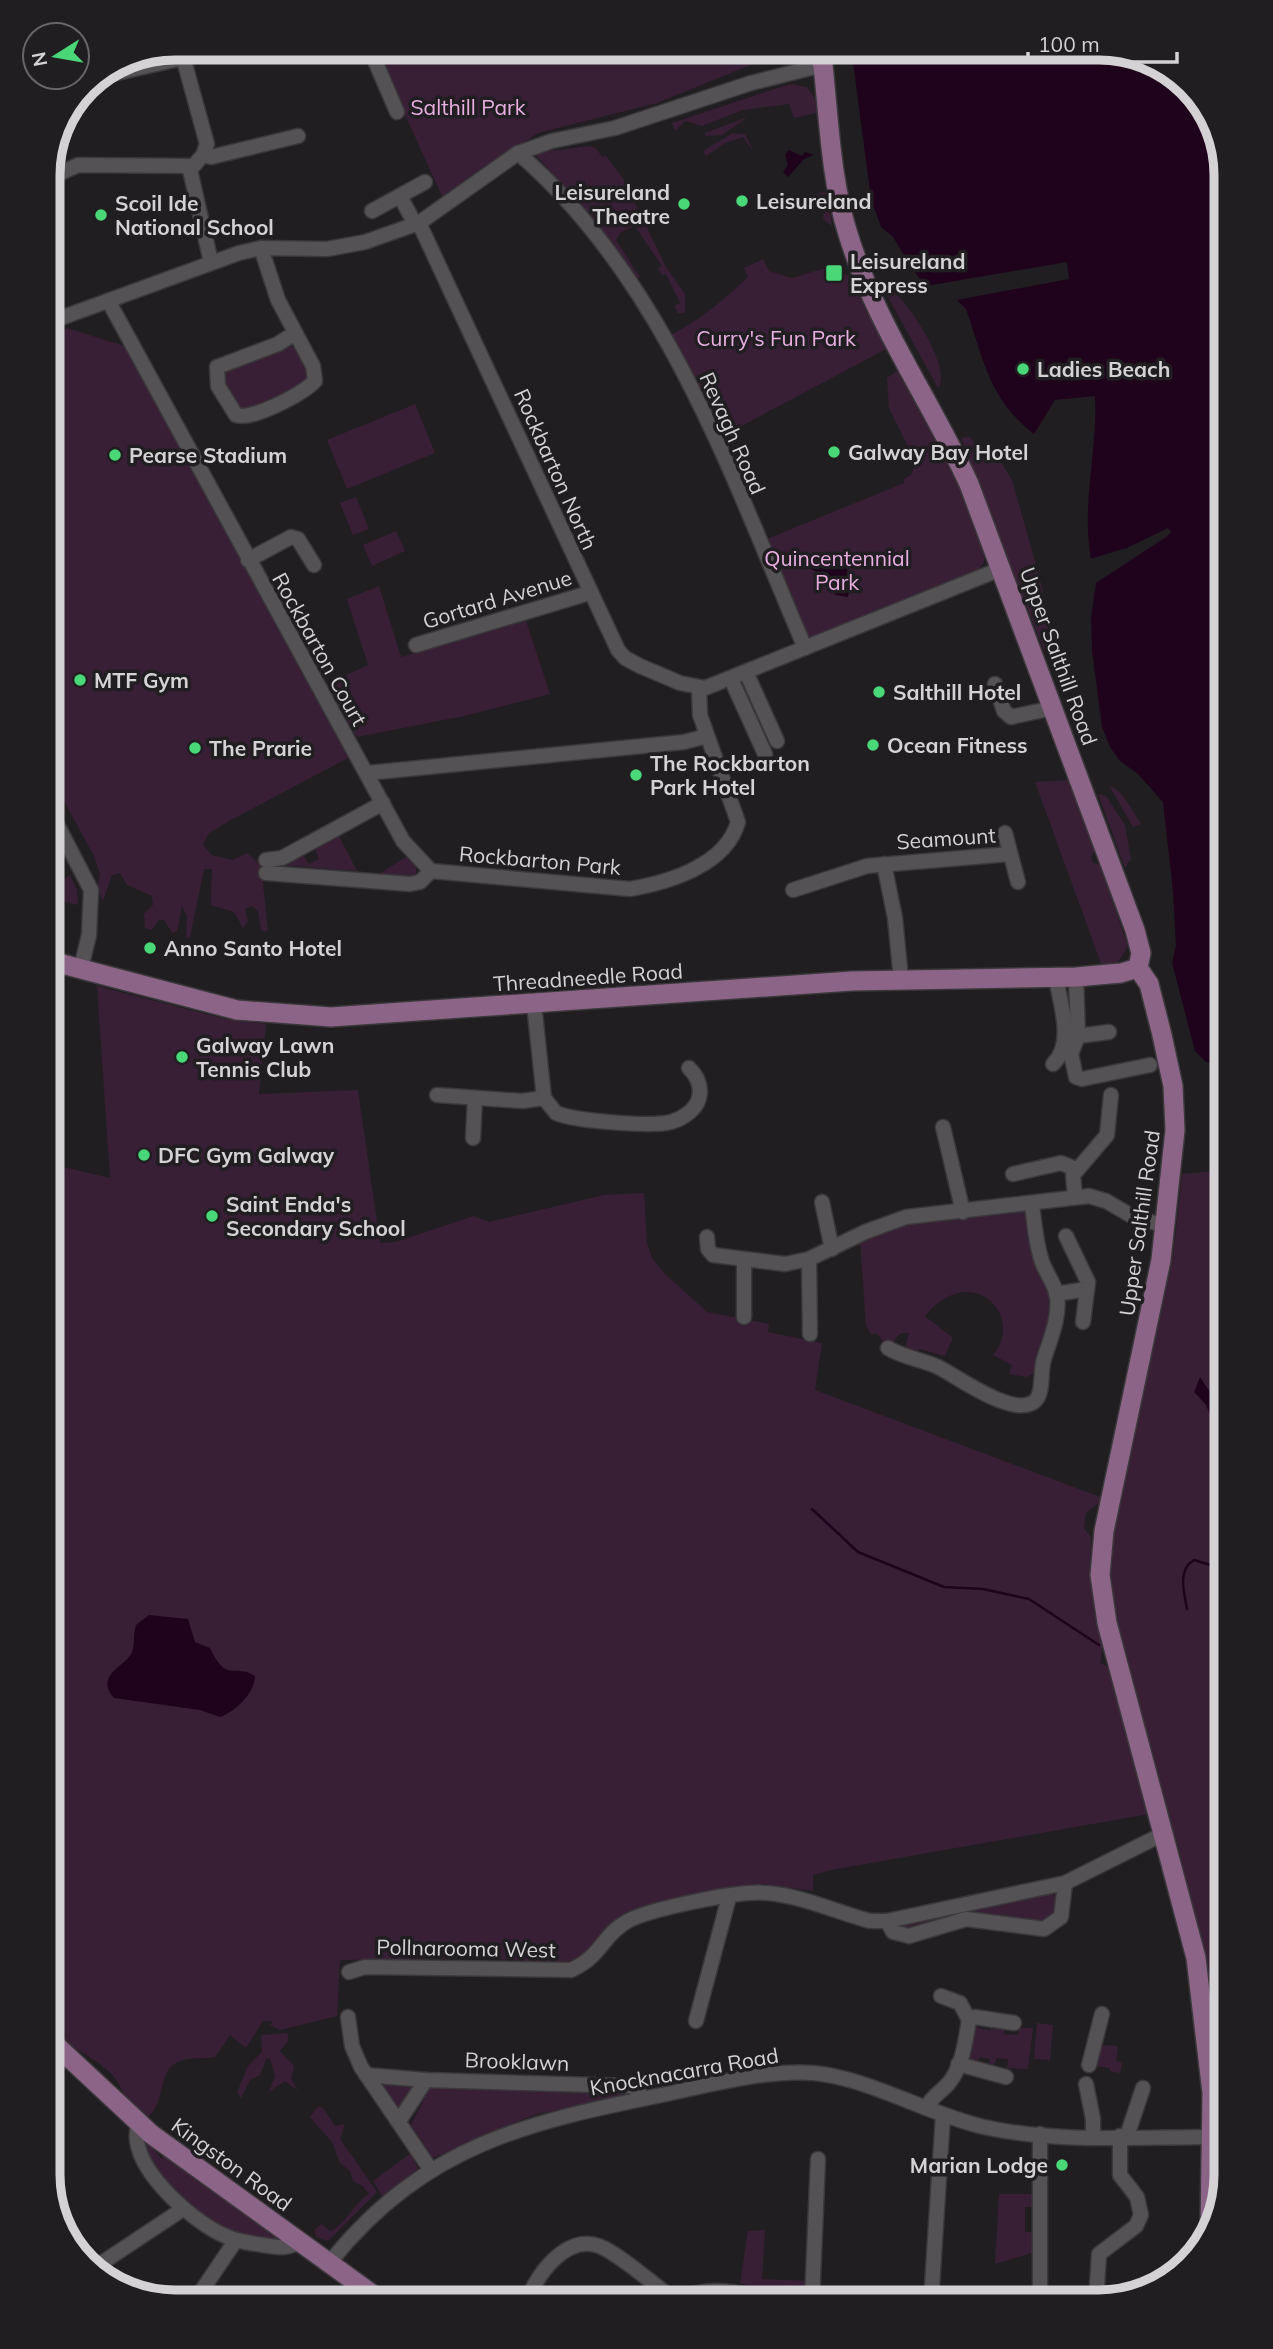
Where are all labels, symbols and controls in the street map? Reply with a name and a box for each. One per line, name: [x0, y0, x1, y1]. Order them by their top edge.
north arrow: [21, 21, 91, 91]
scale bar: [1028, 21, 1177, 65]
text: 100 m: [1038, 31, 1100, 57]
text: N: [26, 50, 52, 69]
park label: Salthill Park: [410, 94, 526, 120]
place label: Leisureland Theatre: [555, 179, 670, 229]
place label: Leisureland: [756, 188, 871, 214]
place label: Scoil Ide National School: [115, 190, 274, 240]
marker: Leisureland: [734, 193, 750, 209]
marker: Leisureland Theatre: [676, 196, 692, 212]
marker: Scoil Ide National School: [93, 207, 109, 223]
place label: Leisureland Express: [850, 248, 965, 298]
marker: Leisureland Express: [824, 263, 844, 283]
park label: Curry's Fun Park: [696, 325, 856, 351]
place label: Ladies Beach: [1037, 356, 1170, 382]
marker: Ladies Beach: [1015, 361, 1031, 377]
street label: Revagh Road: [694, 368, 772, 498]
street label: Rockbarton North: [509, 385, 603, 553]
place label: Galway Bay Hotel: [848, 439, 1028, 465]
place label: Pearse Stadium: [129, 442, 287, 468]
marker: Galway Bay Hotel: [826, 444, 842, 460]
marker: Pearse Stadium: [107, 447, 123, 463]
park label: Quincentennial Park: [764, 545, 910, 595]
street label: Gortard Avenue: [419, 564, 575, 634]
street label: Upper Salthill Road: [1015, 564, 1103, 748]
street label: Rockbarton Court: [267, 568, 373, 730]
place label: MTF Gym: [94, 667, 189, 693]
marker: MTF Gym: [72, 672, 88, 688]
place label: Salthill Hotel: [893, 679, 1021, 705]
marker: Salthill Hotel: [871, 684, 887, 700]
place label: Ocean Fitness: [887, 732, 1028, 758]
place label: The Prarie: [209, 735, 312, 761]
marker: Ocean Fitness: [865, 737, 881, 753]
marker: The Prarie: [187, 740, 203, 756]
place label: The Rockbarton Park Hotel: [650, 750, 810, 800]
marker: The Rockbarton Park Hotel: [628, 767, 644, 783]
street label: Seamount: [896, 822, 996, 854]
street label: Rockbarton Park: [458, 840, 622, 880]
place label: Anno Santo Hotel: [164, 935, 342, 961]
marker: Anno Santo Hotel: [142, 940, 158, 956]
street label: Threadneedle Road: [492, 957, 684, 997]
place label: Galway Lawn Tennis Club: [196, 1032, 334, 1082]
marker: Galway Lawn Tennis Club: [174, 1049, 190, 1065]
street label: Upper Salthill Road: [1113, 1128, 1165, 1318]
place label: DFC Gym Galway: [158, 1142, 335, 1168]
marker: DFC Gym Galway: [136, 1147, 152, 1163]
place label: Saint Enda's Secondary School: [226, 1191, 406, 1241]
marker: Saint Enda's Secondary School: [204, 1208, 220, 1224]
street label: Pollnarooma West: [376, 1933, 556, 1963]
street label: Knocknacarra Road: [588, 2042, 780, 2100]
street label: Brooklawn: [464, 2046, 570, 2076]
street label: Kingston Road: [167, 2112, 297, 2216]
place label: Marian Lodge: [910, 2152, 1048, 2178]
marker: Marian Lodge: [1054, 2157, 1070, 2173]

